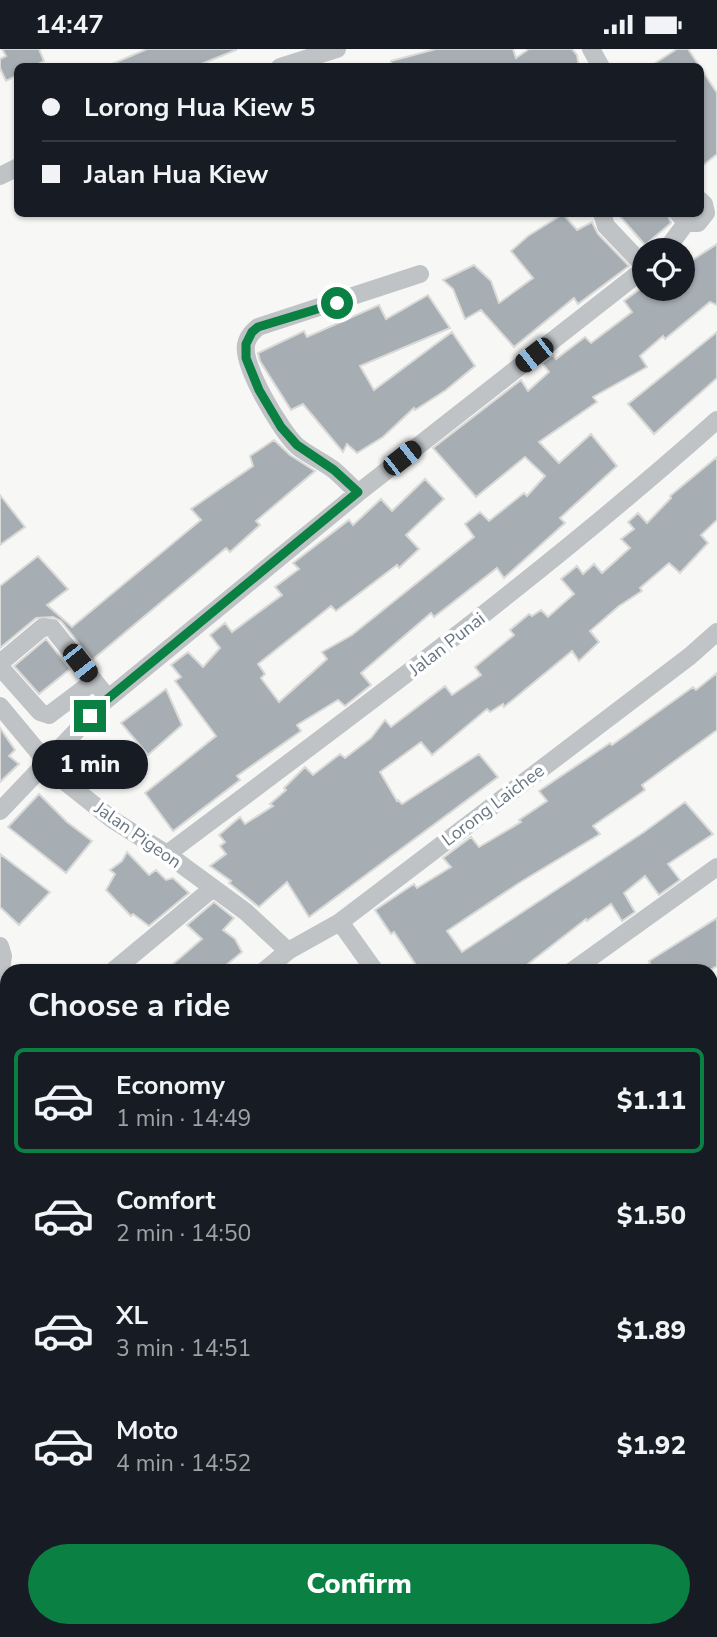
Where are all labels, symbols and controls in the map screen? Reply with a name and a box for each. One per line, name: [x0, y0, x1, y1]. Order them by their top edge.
text: 14:47: [35, 7, 104, 42]
text: Lorong Hua Kiew 5: [84, 90, 315, 125]
text: Jalan Hua Kiew: [84, 157, 269, 192]
map controls: [632, 238, 695, 301]
button: locate: [632, 238, 695, 301]
route start: [321, 287, 353, 319]
car: [511, 334, 558, 376]
car: [379, 437, 426, 479]
street label: Jalan Punai: [403, 607, 490, 682]
car: [59, 640, 102, 686]
route end: [74, 700, 106, 732]
callout: 1 min: [32, 741, 148, 789]
text: 1 min: [60, 749, 120, 780]
street label: Lorong Laichee: [437, 759, 549, 851]
street label: Jalan Pigeon: [89, 796, 186, 874]
text: Choose a ride: [28, 984, 230, 1027]
text: Economy: [116, 1068, 225, 1103]
icon: car: [32, 1069, 95, 1132]
text: $1.11: [617, 1083, 686, 1118]
text: 1 min · 14:49: [116, 1103, 251, 1134]
text: Comfort: [116, 1183, 216, 1218]
icon: car: [32, 1184, 95, 1247]
text: $1.50: [617, 1198, 686, 1233]
text: 2 min · 14:50: [116, 1218, 251, 1249]
text: XL: [116, 1298, 148, 1333]
icon: car: [32, 1299, 95, 1362]
text: $1.89: [617, 1313, 686, 1348]
text: 3 min · 14:51: [116, 1333, 251, 1364]
text: Moto: [116, 1413, 178, 1448]
icon: car: [32, 1414, 95, 1477]
text: $1.92: [617, 1428, 686, 1463]
text: 4 min · 14:52: [116, 1448, 251, 1479]
button: Confirm: [28, 1544, 690, 1624]

